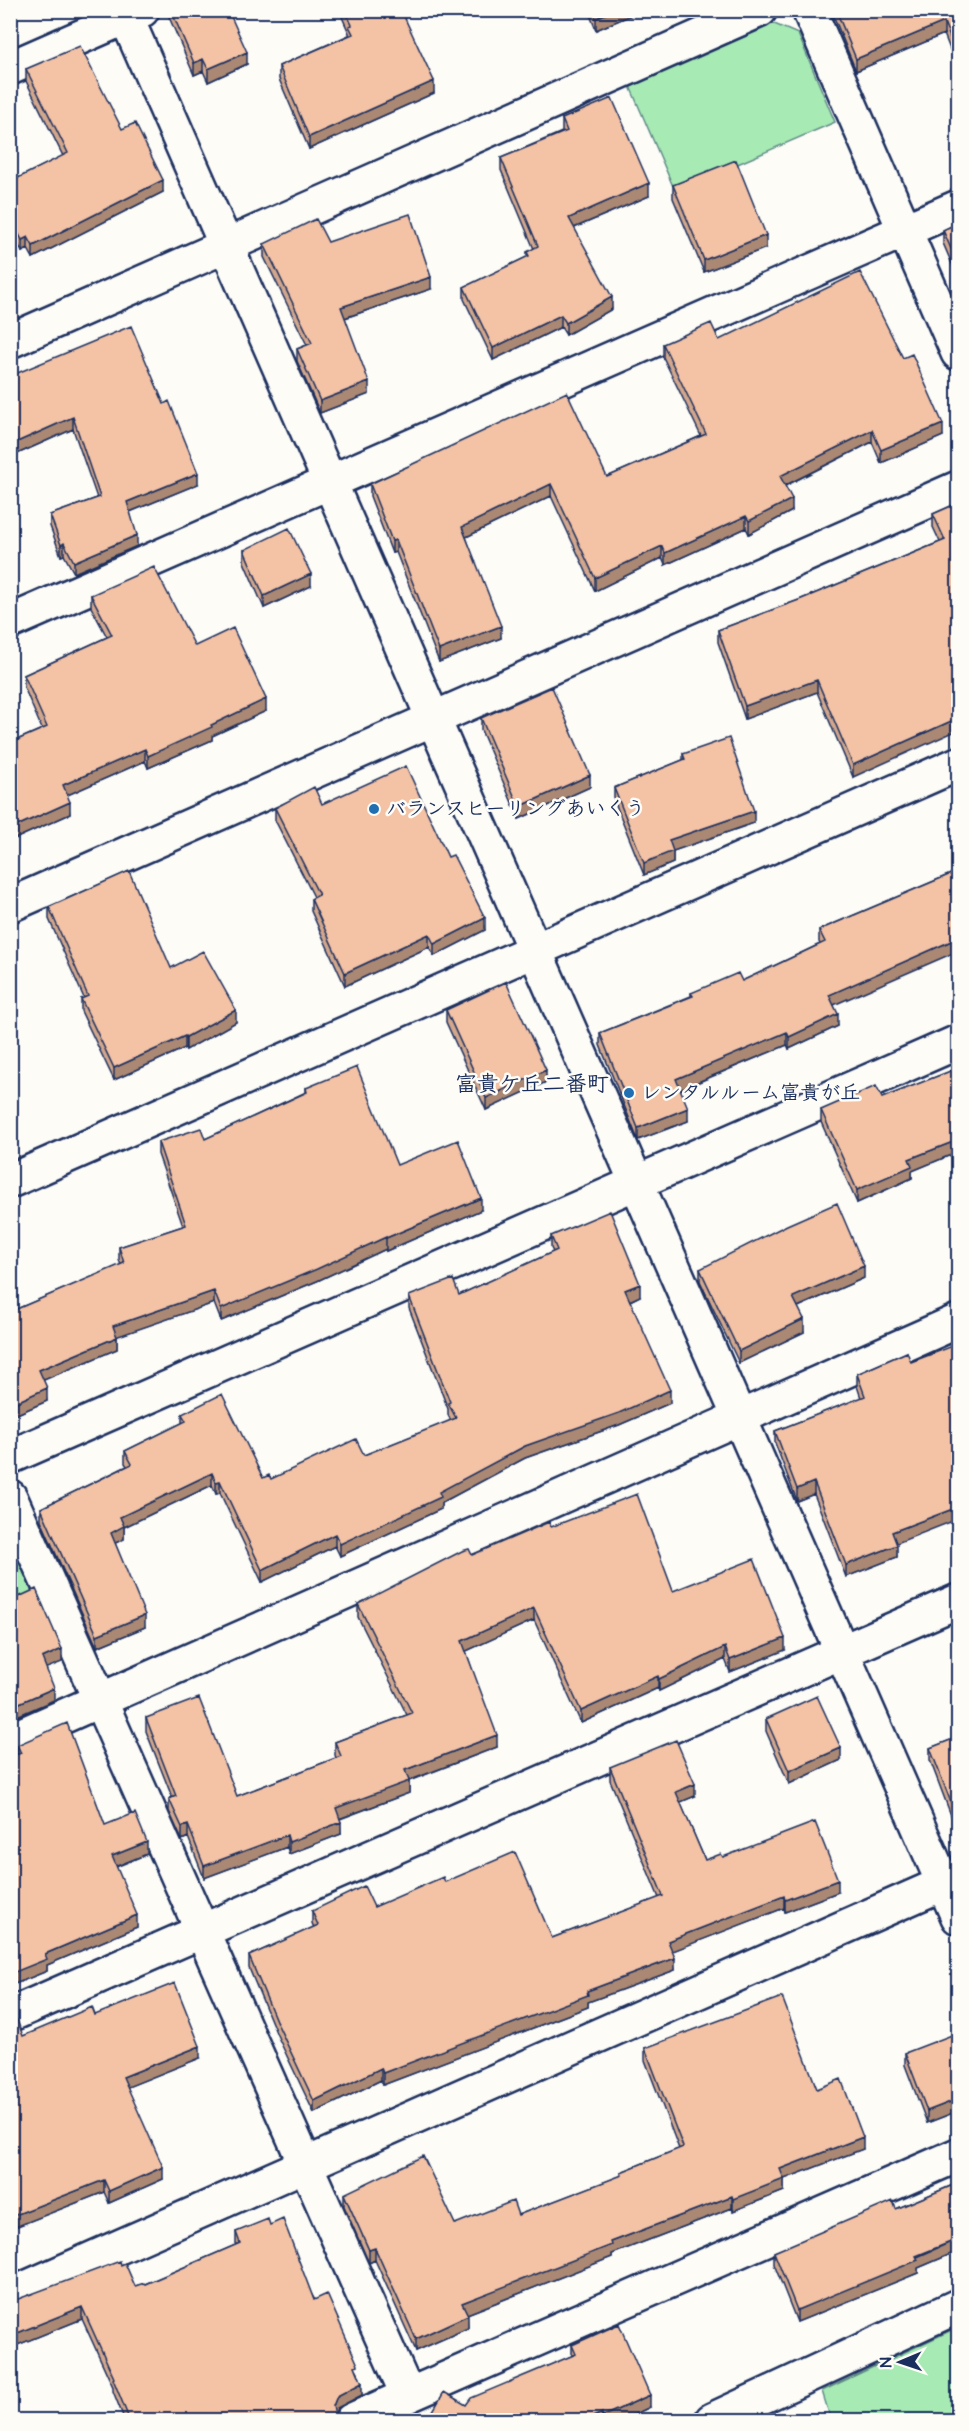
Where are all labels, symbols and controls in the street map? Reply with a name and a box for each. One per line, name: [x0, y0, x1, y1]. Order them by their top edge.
place label: バランスヒーリングあいくう: [386, 795, 645, 823]
marker: バランスヒーリングあいくう: [367, 802, 381, 816]
district label: 富貴ケ丘二番町: [455, 1069, 609, 1100]
place label: レンタルルーム富貴が丘: [641, 1079, 860, 1107]
marker: レンタルルーム富貴が丘: [622, 1086, 636, 1100]
north arrow: [870, 2332, 930, 2392]
text: N: [875, 2357, 897, 2368]

